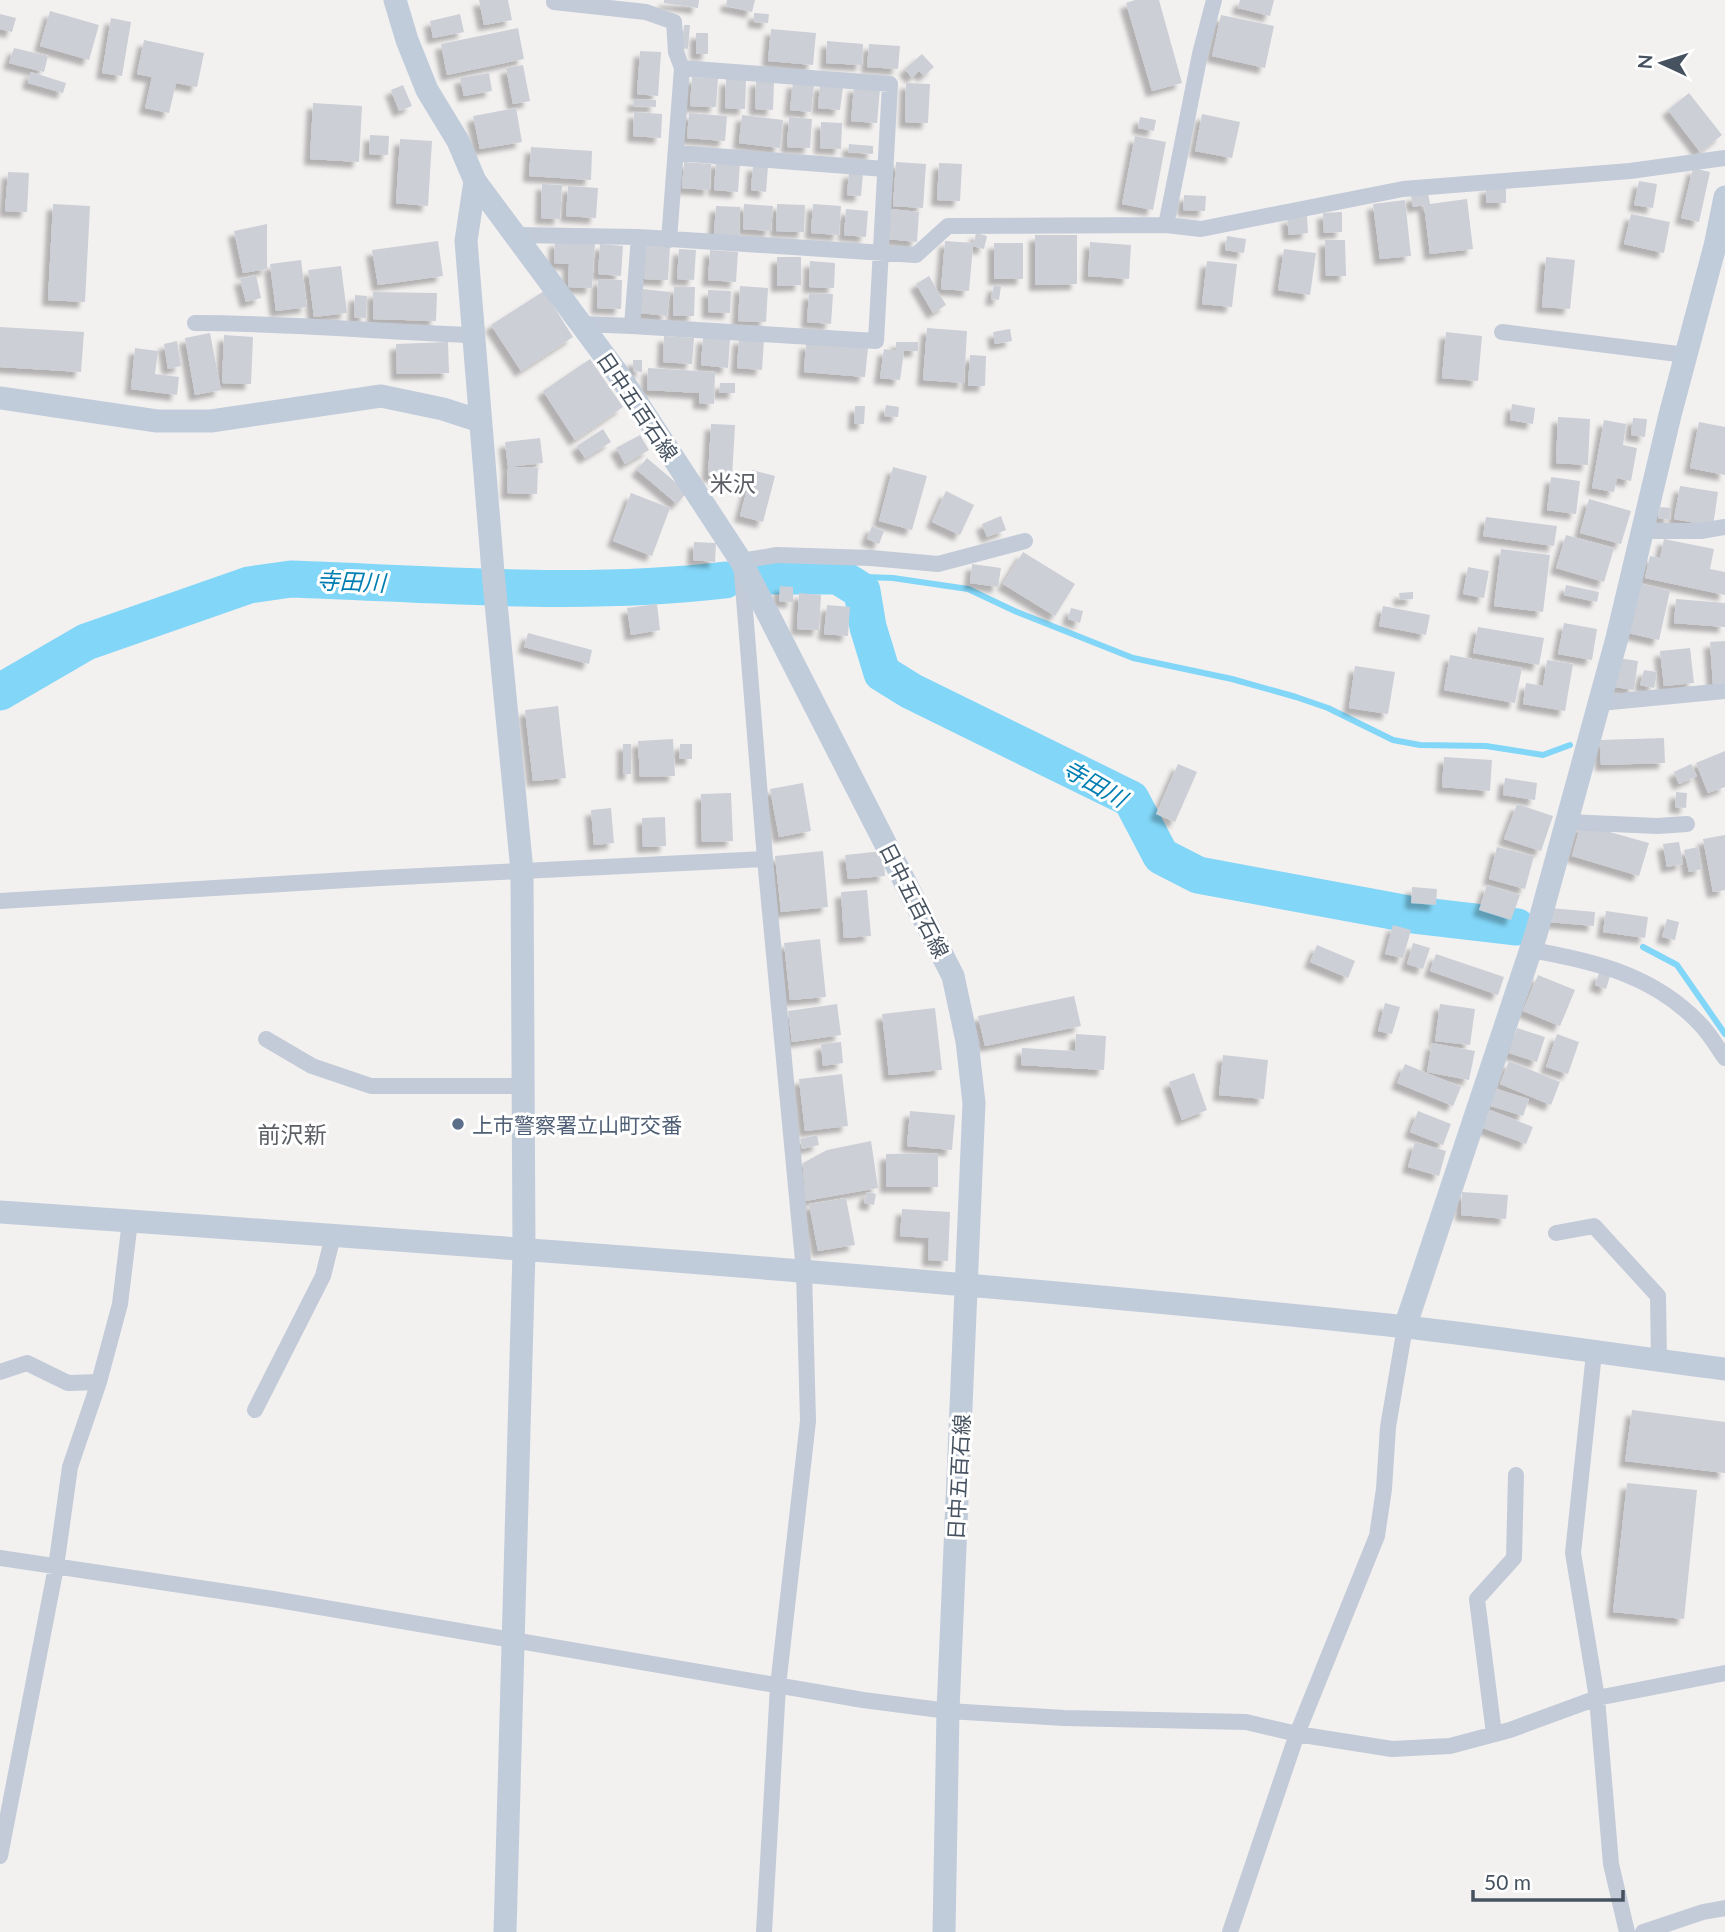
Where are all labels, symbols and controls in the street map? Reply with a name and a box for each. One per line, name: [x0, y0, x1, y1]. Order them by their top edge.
north arrow: [1627, 28, 1697, 98]
text: N: [1633, 54, 1657, 70]
street label: 日中五百石線: [592, 347, 684, 465]
district label: 米沢: [710, 469, 756, 497]
water label: 寺田川: [316, 566, 389, 596]
water label: 寺田川: [1058, 754, 1134, 814]
street label: 日中五百石線: [875, 838, 955, 962]
place label: 上市警察署立山町交番: [472, 1112, 682, 1137]
marker: 上市警察署立山町交番: [450, 1116, 466, 1132]
district label: 前沢新: [258, 1120, 327, 1148]
street label: 日中五百石線: [942, 1413, 974, 1541]
scale bar: [1473, 1858, 1624, 1902]
text: 50 m: [1484, 1869, 1531, 1894]

